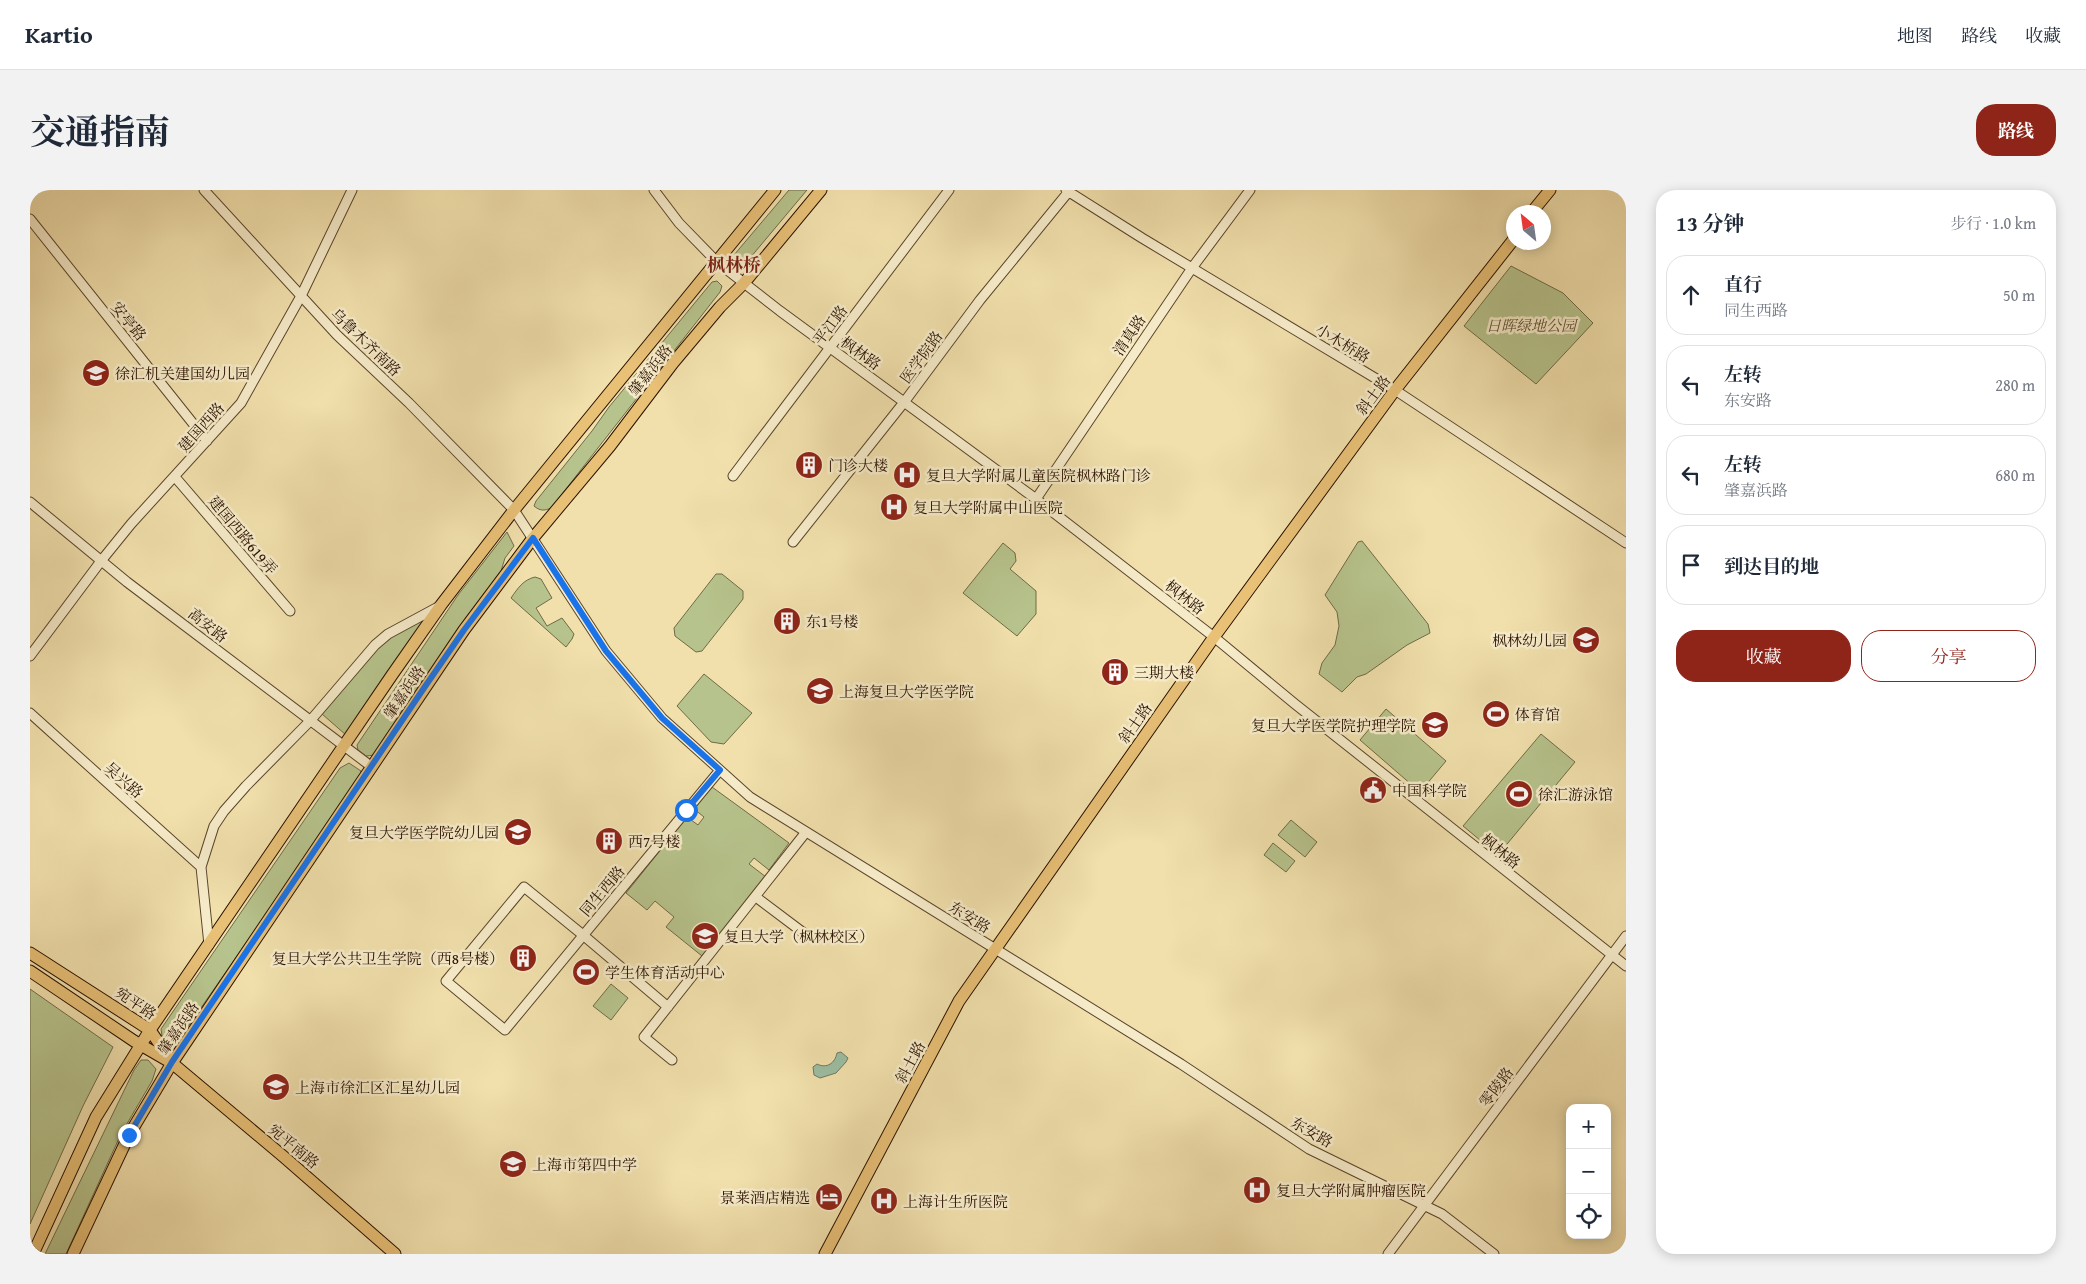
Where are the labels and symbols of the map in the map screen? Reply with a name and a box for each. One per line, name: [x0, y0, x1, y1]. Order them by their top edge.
north arrow: [1506, 205, 1551, 250]
district label: 枫林桥: [707, 251, 761, 278]
street label: 安亭路: [107, 297, 151, 345]
street label: 平江路: [808, 301, 852, 349]
street label: 乌鲁木齐南路: [326, 303, 406, 381]
street label: 清真路: [1108, 310, 1150, 360]
park label: 日晖绿地公园: [1486, 315, 1578, 336]
street label: 小木桥路: [1312, 319, 1374, 367]
street label: 医学院路: [895, 327, 947, 387]
street label: 枫林路: [837, 331, 885, 375]
street label: 肇嘉浜路: [623, 340, 677, 400]
school or university icon: 徐汇机关建国幼儿园: [81, 358, 111, 388]
place label: 徐汇机关建国幼儿园: [115, 363, 250, 384]
street label: 斜土路: [1351, 371, 1395, 419]
street label: 建国西路: [173, 398, 229, 456]
building icon: 门诊大楼: [794, 450, 824, 480]
place label: 门诊大楼: [828, 455, 888, 476]
hospital icon: 复旦大学附属儿童医院枫林路门诊: [892, 460, 922, 490]
place label: 复旦大学附属儿童医院枫林路门诊: [926, 465, 1151, 486]
street label: 建国西路619弄: [204, 491, 282, 579]
hospital icon: 复旦大学附属中山医院: [879, 492, 909, 522]
place label: 复旦大学附属中山医院: [913, 497, 1063, 518]
street label: 枫林路: [1161, 575, 1209, 619]
street label: 高安路: [184, 603, 232, 647]
building icon: 东1号楼: [772, 606, 802, 636]
place label: 东1号楼: [806, 611, 858, 632]
school or university icon: 枫林幼儿园: [1571, 625, 1601, 655]
place label: 枫林幼儿园: [1492, 630, 1567, 651]
building icon: 三期大楼: [1100, 657, 1130, 687]
street label: 肇嘉浜路: [379, 661, 429, 723]
place label: 三期大楼: [1134, 662, 1194, 683]
school or university icon: 上海复旦大学医学院: [805, 676, 835, 706]
place label: 上海复旦大学医学院: [839, 681, 974, 702]
street label: 斜土路: [1113, 699, 1157, 747]
sports icon: 体育馆: [1481, 699, 1511, 729]
place label: 体育馆: [1515, 704, 1560, 725]
school or university icon: 复旦大学医学院护理学院: [1420, 710, 1450, 740]
place label: 复旦大学医学院护理学院: [1251, 715, 1416, 736]
street label: 吴兴路: [100, 757, 148, 803]
public building icon: 中国科学院: [1358, 775, 1388, 805]
sports icon: 徐汇游泳馆: [1504, 779, 1534, 809]
place label: 中国科学院: [1392, 780, 1467, 801]
place label: 徐汇游泳馆: [1538, 784, 1613, 805]
route start: [675, 799, 698, 822]
school or university icon: 复旦大学医学院幼儿园: [503, 817, 533, 847]
place label: 复旦大学医学院幼儿园: [349, 822, 499, 843]
building icon: 西7号楼: [594, 826, 624, 856]
street label: 枫林路: [1477, 829, 1525, 873]
place label: 西7号楼: [628, 831, 680, 852]
street label: 同生西路: [575, 861, 629, 921]
street label: 东安路: [945, 896, 995, 938]
school or university icon: 复旦大学（枫林校区）: [690, 921, 720, 951]
place label: 复旦大学（枫林校区）: [724, 926, 874, 947]
building icon: 复旦大学公共卫生学院（西8号楼）: [508, 943, 538, 973]
place label: 复旦大学公共卫生学院（西8号楼）: [272, 948, 504, 969]
sports icon: 学生体育活动中心: [571, 957, 601, 987]
place label: 学生体育活动中心: [605, 962, 725, 983]
street label: 宛平路: [111, 982, 161, 1024]
street label: 肇嘉浜路: [153, 997, 203, 1059]
street label: 斜土路: [890, 1037, 930, 1087]
street label: 零陵路: [1474, 1063, 1518, 1111]
school or university icon: 上海市徐汇区汇星幼儿园: [261, 1072, 291, 1102]
place label: 上海市徐汇区汇星幼儿园: [295, 1077, 460, 1098]
street label: 东安路: [1287, 1112, 1337, 1152]
street label: 宛平南路: [264, 1119, 324, 1173]
route end: [118, 1124, 141, 1147]
school or university icon: 上海市第四中学: [498, 1149, 528, 1179]
place label: 上海市第四中学: [532, 1154, 637, 1175]
hospital icon: 复旦大学附属肿瘤医院: [1242, 1175, 1272, 1205]
place label: 复旦大学附属肿瘤医院: [1276, 1180, 1426, 1201]
hotel icon: 景莱酒店精选: [814, 1182, 844, 1212]
hospital icon: 上海计生所医院: [869, 1186, 899, 1216]
place label: 景莱酒店精选: [720, 1187, 810, 1208]
place label: 上海计生所医院: [903, 1191, 1008, 1212]

